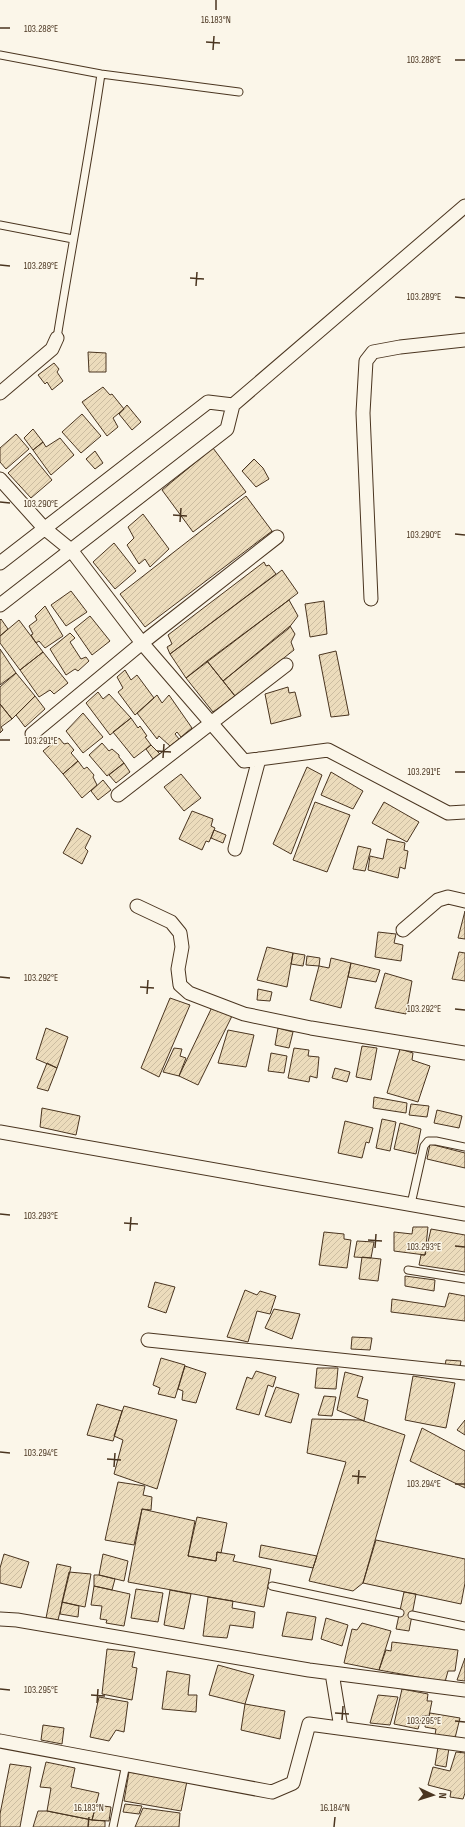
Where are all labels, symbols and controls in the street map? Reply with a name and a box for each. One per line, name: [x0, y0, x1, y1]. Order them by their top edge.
text: 16.183°N: [201, 14, 231, 26]
text: 103.288°E: [24, 23, 58, 35]
text: 103.288°E: [407, 54, 441, 66]
text: 103.289°E: [24, 260, 58, 272]
text: 103.289°E: [407, 291, 441, 303]
text: 103.290°E: [24, 498, 58, 510]
text: 103.290°E: [407, 529, 441, 541]
text: 103.291°E: [24, 735, 58, 747]
text: 103.291°E: [407, 766, 441, 778]
text: 103.292°E: [24, 972, 58, 984]
text: 103.292°E: [407, 1003, 441, 1015]
text: 103.293°E: [24, 1210, 58, 1222]
text: 103.293°E: [407, 1241, 441, 1253]
text: 103.294°E: [24, 1447, 58, 1459]
text: 103.294°E: [407, 1478, 441, 1490]
text: 103.295°E: [24, 1684, 58, 1696]
text: 103.295°E: [407, 1715, 441, 1727]
north arrow: [413, 1775, 453, 1815]
text: N: [436, 1792, 449, 1799]
text: 16.183°N: [74, 1802, 104, 1814]
text: 16.184°N: [320, 1802, 350, 1814]

